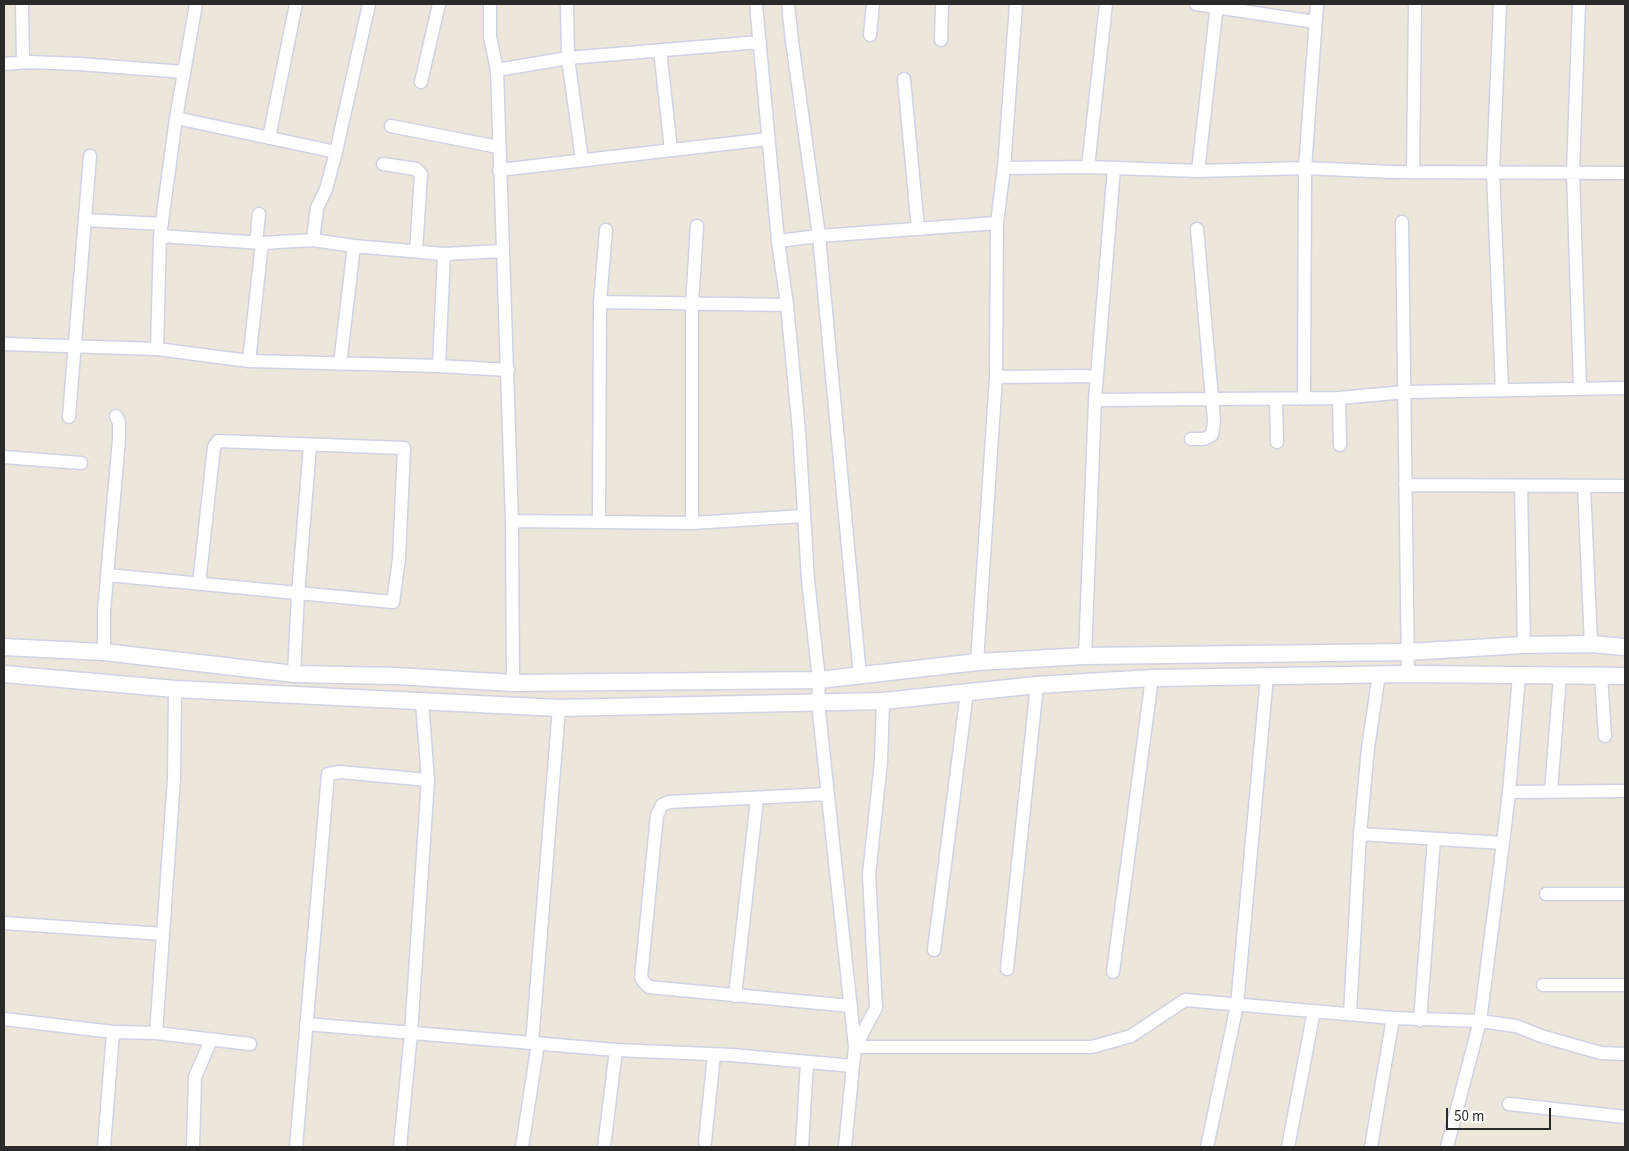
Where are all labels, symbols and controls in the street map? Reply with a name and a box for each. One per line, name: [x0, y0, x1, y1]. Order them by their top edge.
scale bar: [1449, 1098, 1554, 1130]
text: 50 m: [1454, 1106, 1484, 1127]

